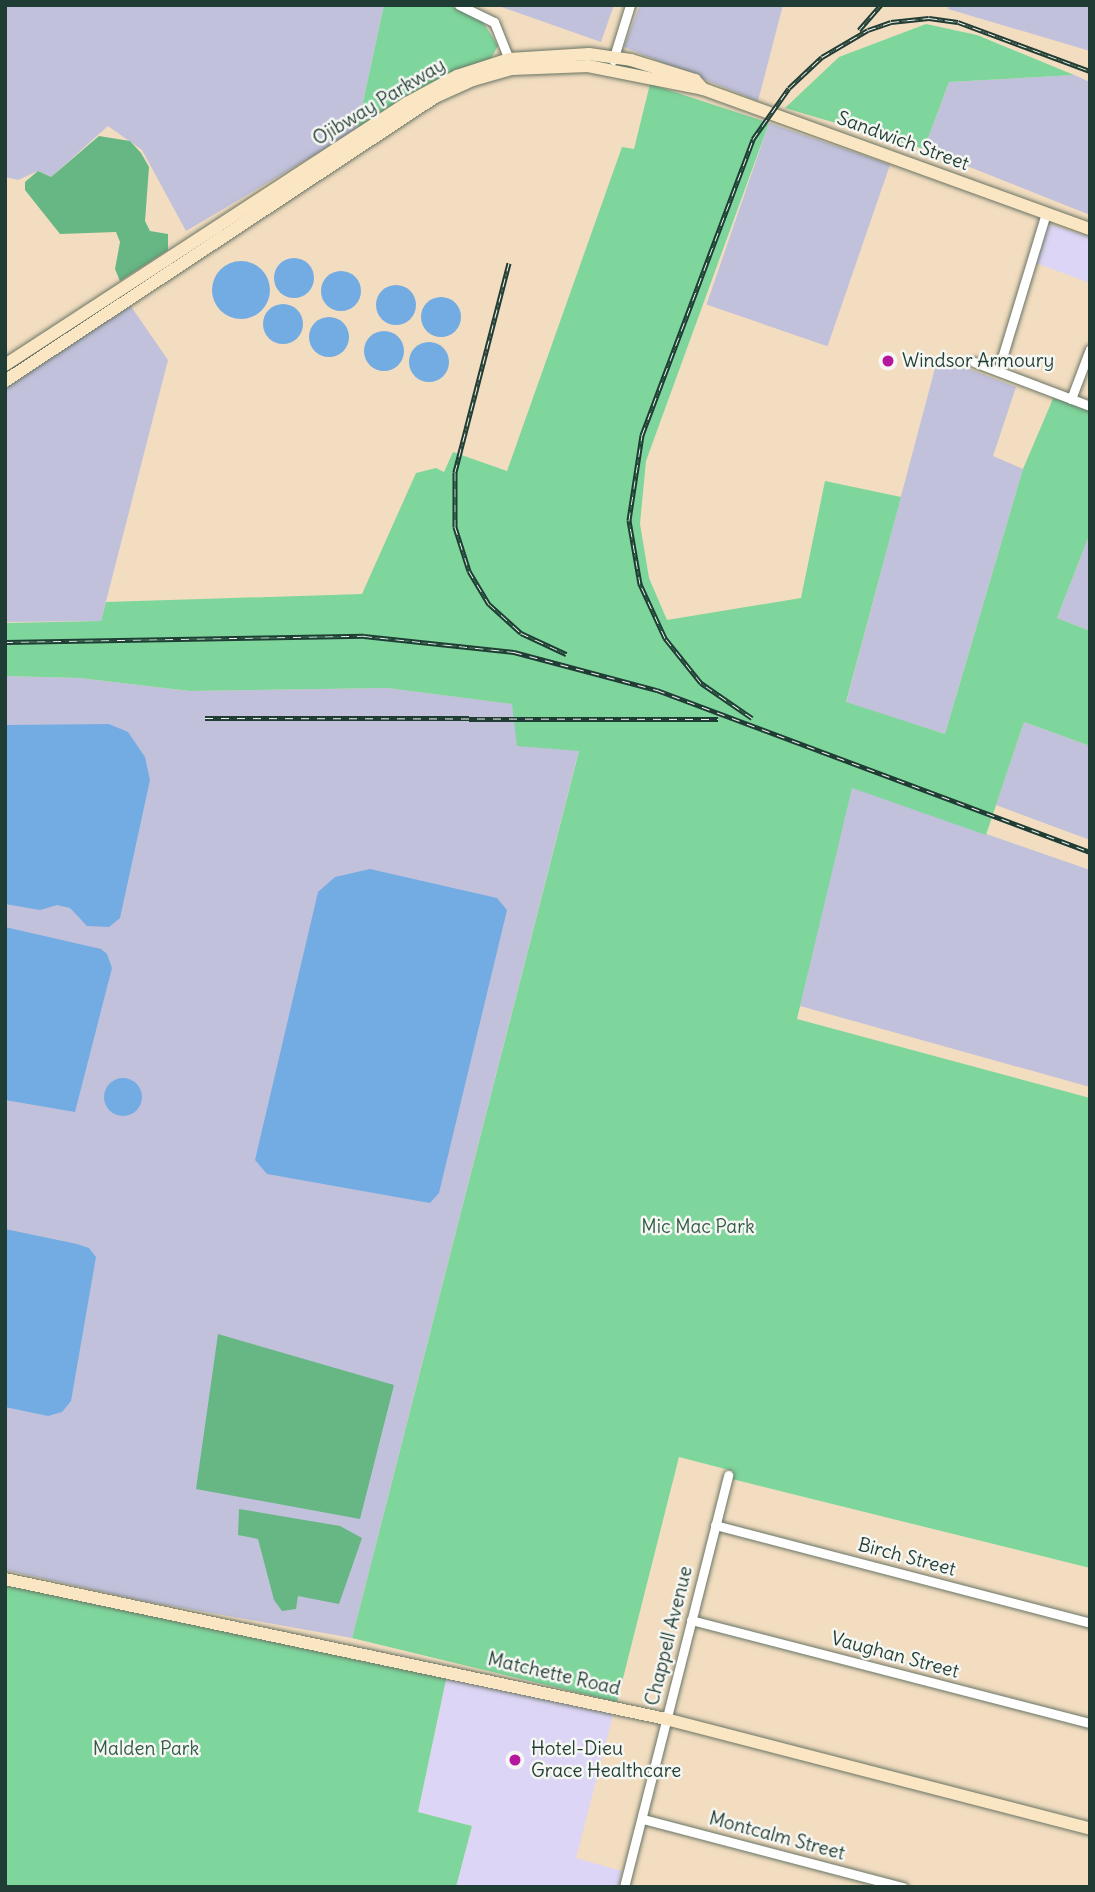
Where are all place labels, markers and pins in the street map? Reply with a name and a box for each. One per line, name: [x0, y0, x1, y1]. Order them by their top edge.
place label: Windsor Armoury: [902, 350, 1054, 372]
marker: Windsor Armoury: [880, 353, 896, 369]
place label: Hotel-Dieu Grace Healthcare: [531, 1738, 681, 1782]
marker: Hotel-Dieu Grace Healthcare: [505, 1750, 525, 1770]

